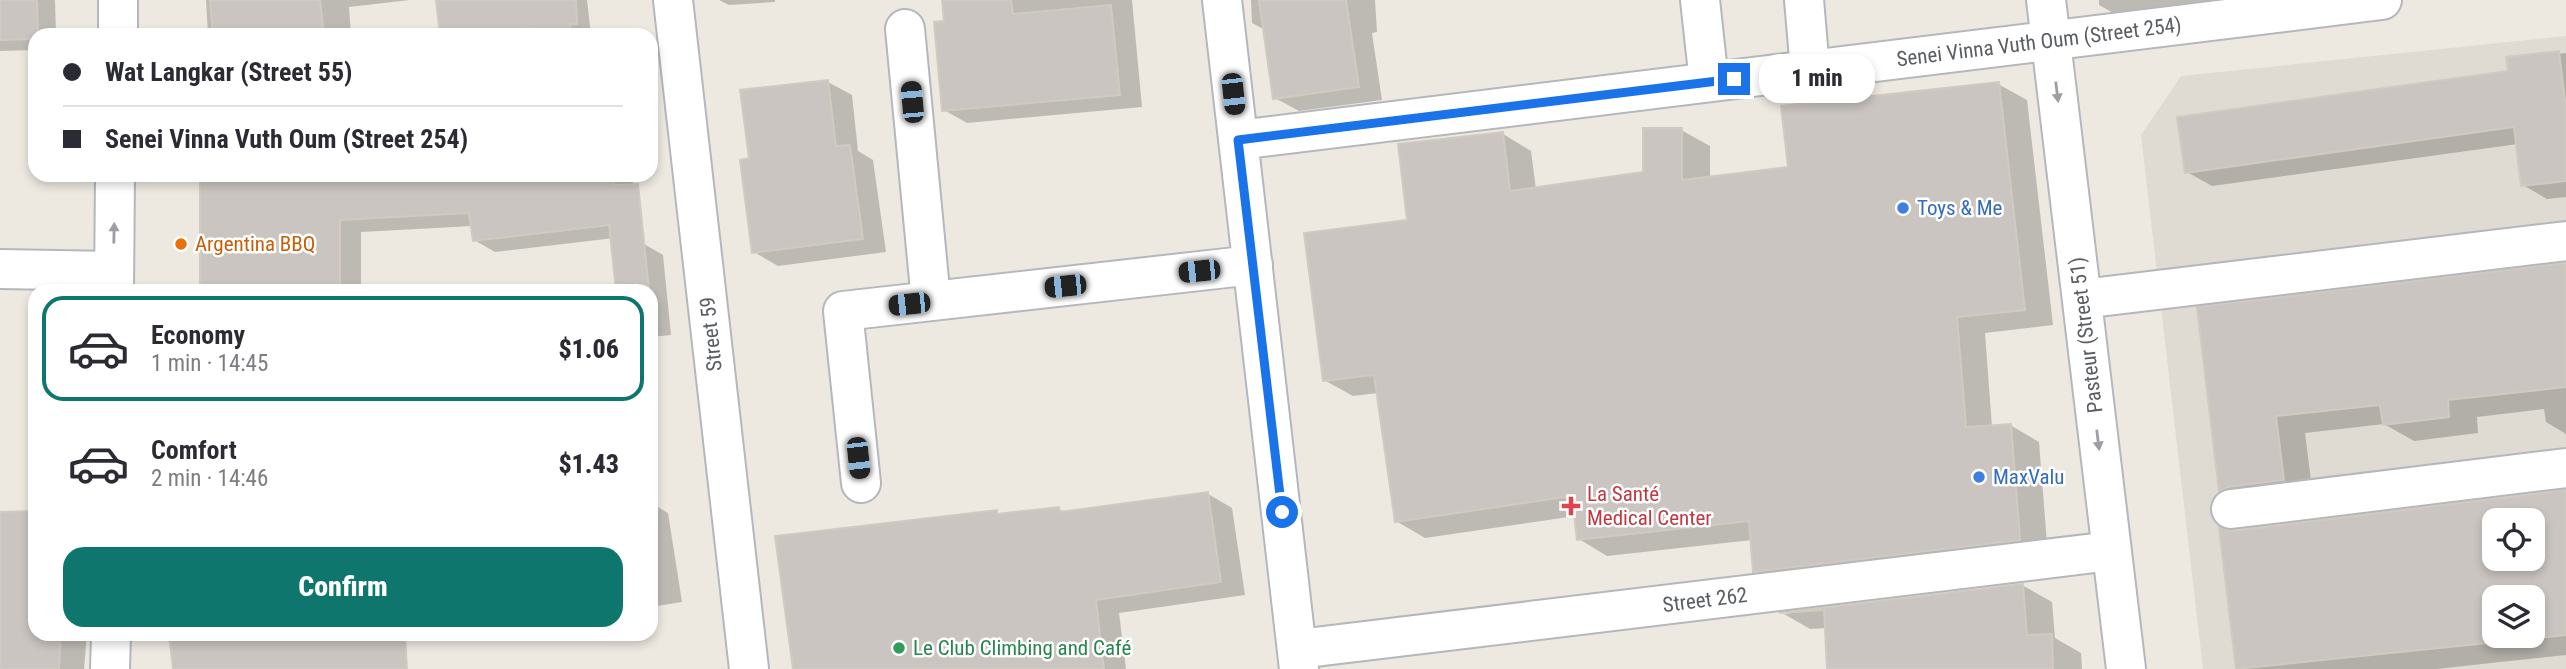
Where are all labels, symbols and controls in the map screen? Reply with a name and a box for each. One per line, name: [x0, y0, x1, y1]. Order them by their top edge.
street label: Senei Vinna Vuth Oum (Street 254): [1895, 13, 2183, 71]
callout: 1 min: [1758, 55, 1874, 104]
text: Wat Langkar (Street 55): [105, 57, 352, 87]
route end: [1718, 63, 1750, 95]
text: 1 min: [1791, 65, 1843, 92]
car: [1221, 72, 1246, 116]
car: [900, 80, 925, 124]
one-way arrow: [2052, 81, 2063, 103]
text: Senei Vinna Vuth Oum (Street 254): [105, 124, 468, 154]
place label: Toys & Me: [1917, 196, 2003, 220]
marker: Toys & Me: [1895, 200, 1911, 216]
one-way arrow: [109, 222, 120, 244]
place label: Argentina BBQ: [195, 232, 315, 256]
marker: Argentina BBQ: [173, 236, 189, 252]
street label: Pasteur (Street 51): [2065, 256, 2107, 414]
car: [1178, 258, 1221, 284]
car: [1044, 273, 1087, 299]
car: [888, 291, 931, 317]
street label: Street 59: [695, 296, 727, 372]
icon: car: [67, 317, 130, 380]
text: Economy: [151, 320, 245, 350]
text: $1.06: [558, 334, 619, 364]
text: 1 min · 14:45: [151, 350, 268, 377]
one-way arrow: [2093, 429, 2104, 451]
icon: car: [67, 432, 130, 495]
text: Comfort: [151, 435, 237, 465]
car: [846, 436, 871, 480]
text: $1.43: [558, 449, 619, 479]
text: 2 min · 14:46: [151, 465, 268, 492]
place label: MaxValu: [1993, 465, 2064, 489]
marker: MaxValu: [1971, 469, 1987, 485]
place label: La Santé Medical Center: [1587, 482, 1712, 530]
route start: [1266, 496, 1298, 528]
marker: La Santé Medical Center: [1561, 496, 1581, 516]
map controls: [2482, 508, 2545, 648]
button: locate: [2482, 508, 2545, 571]
button: Confirm: [63, 547, 623, 627]
street label: Street 262: [1661, 583, 1749, 617]
button: layers: [2482, 585, 2545, 648]
place label: Le Club Climbing and Café: [913, 636, 1131, 660]
marker: Le Club Climbing and Café: [891, 640, 907, 656]

